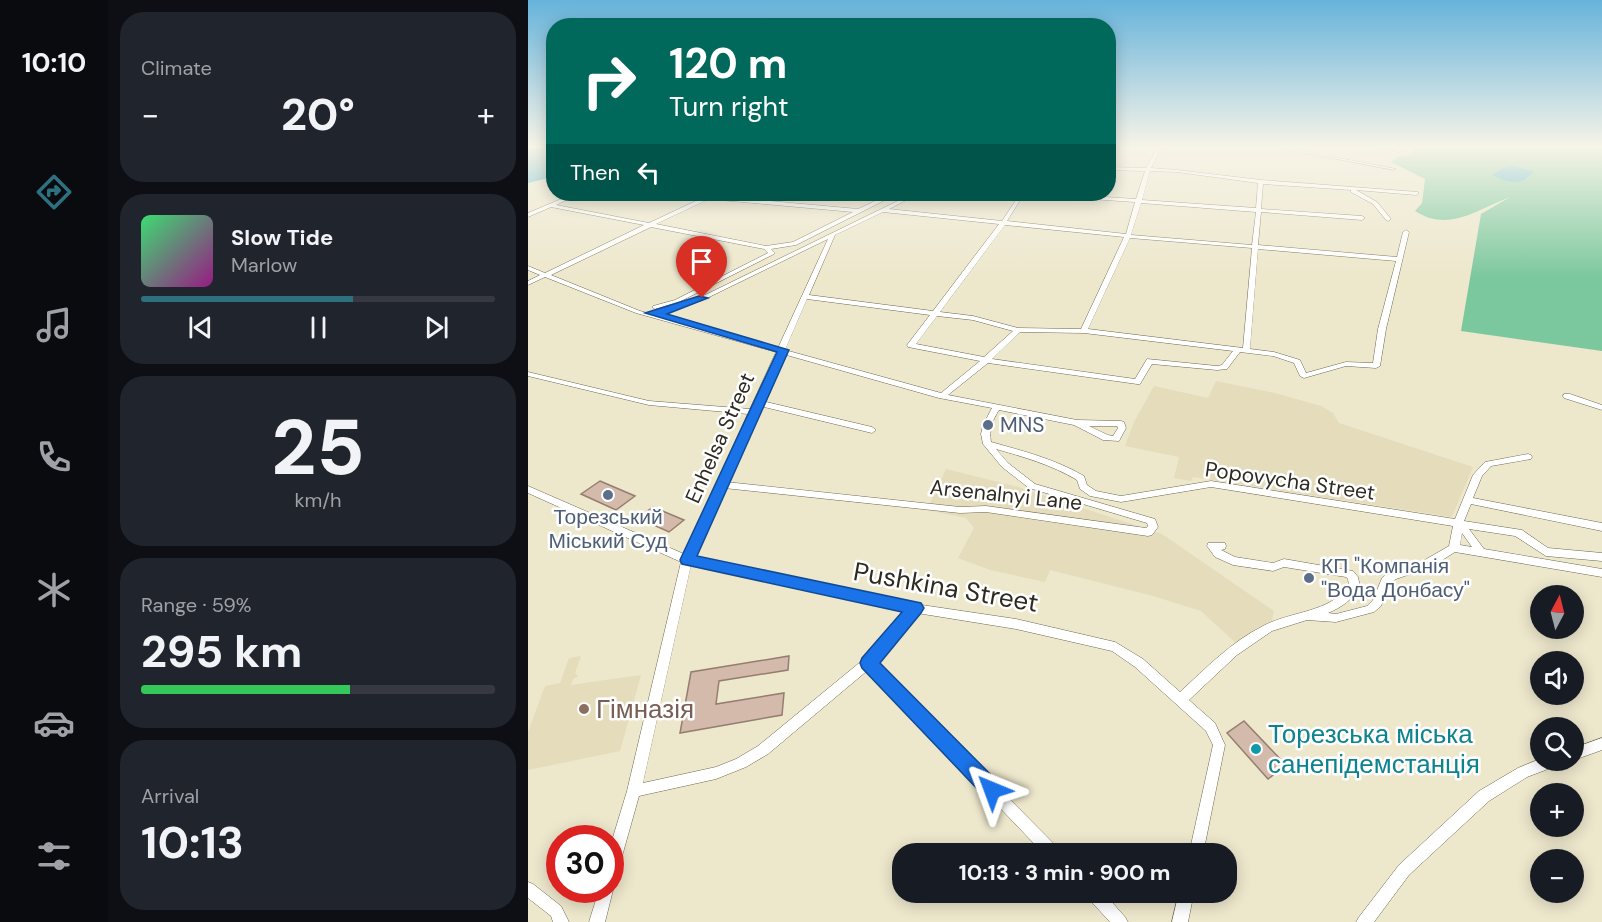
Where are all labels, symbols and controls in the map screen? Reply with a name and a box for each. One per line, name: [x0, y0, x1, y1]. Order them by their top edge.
text: 120 m: [669, 36, 787, 91]
icon: right: [570, 42, 648, 120]
text: 10:10: [22, 45, 86, 80]
text: Climate: [141, 55, 212, 81]
text: 20°: [281, 85, 355, 144]
text: Turn right: [669, 89, 789, 124]
text: −: [141, 93, 159, 136]
text: +: [477, 93, 495, 136]
icon: left: [632, 156, 665, 189]
text: Then: [570, 158, 620, 187]
icon: directions: [33, 171, 75, 213]
text: Slow Tide: [231, 223, 333, 252]
pin: [676, 236, 727, 298]
icon: arrive: [685, 245, 718, 278]
text: Marlow: [231, 252, 297, 278]
icon: music: [33, 304, 75, 346]
icon: previous: [184, 311, 217, 344]
icon: pause: [302, 311, 335, 344]
icon: next: [420, 311, 453, 344]
street label: Enhelsa Street: [679, 369, 761, 507]
text: 25: [271, 397, 365, 498]
place label: MNS: [1000, 411, 1044, 439]
marker: MNS: [981, 418, 995, 432]
icon: phone: [33, 436, 75, 478]
street label: Popovycha Street: [1203, 455, 1377, 507]
street label: Arsenalnyi Lane: [929, 473, 1084, 517]
text: km/h: [294, 487, 342, 513]
marker: Торезський Міський Суд: [601, 488, 615, 502]
place label: Торезський Міський Суд: [548, 503, 668, 555]
place label: КП "Компанія "Вода Донбасу": [1321, 552, 1470, 604]
street label: Pushkina Street: [851, 554, 1041, 620]
icon: climate: [33, 569, 75, 611]
marker: КП "Компанія "Вода Донбасу": [1302, 571, 1316, 585]
north arrow: [1530, 585, 1584, 639]
map controls: [1530, 585, 1584, 903]
text: Range · 59%: [141, 592, 252, 618]
text: 295 km: [141, 622, 302, 681]
button: sound: [1530, 651, 1584, 705]
place label: Гімназія: [596, 692, 694, 726]
icon: car: [33, 702, 75, 744]
marker: Гімназія: [577, 702, 591, 716]
place label: Торезська міська санепідемстанція: [1268, 717, 1480, 781]
button: search: [1530, 717, 1584, 771]
marker: Торезська міська санепідемстанція: [1249, 742, 1263, 756]
position arrow: [960, 758, 1024, 822]
text: Arrival: [141, 783, 199, 809]
button: +: [1530, 783, 1584, 837]
text: 10:13: [141, 813, 244, 872]
speed limit sign: 30: [546, 825, 624, 903]
icon: filters: [33, 835, 75, 877]
button: −: [1530, 849, 1584, 903]
text: 10:13 · 3 min · 900 m: [959, 858, 1170, 887]

